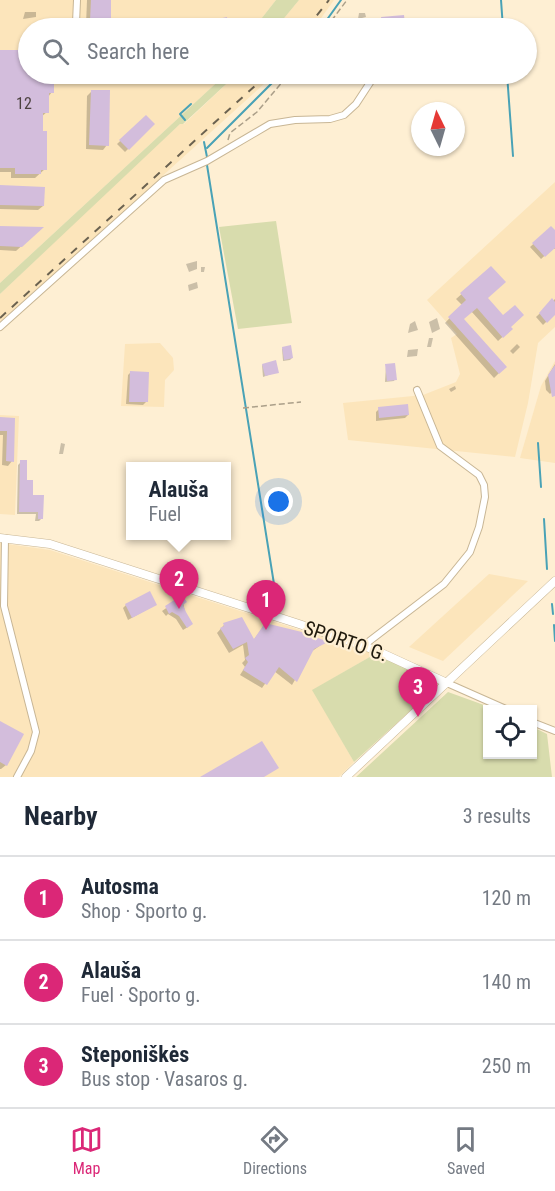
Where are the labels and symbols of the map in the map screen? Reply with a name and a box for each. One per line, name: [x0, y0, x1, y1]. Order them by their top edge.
house number: 12: [16, 94, 32, 113]
north arrow: [411, 102, 465, 156]
your location: [264, 487, 293, 516]
pin: 2: [160, 560, 198, 609]
pin: 1: [246, 580, 286, 630]
street label: SPORTO G.: [301, 615, 391, 667]
pin: 3: [398, 668, 438, 717]

